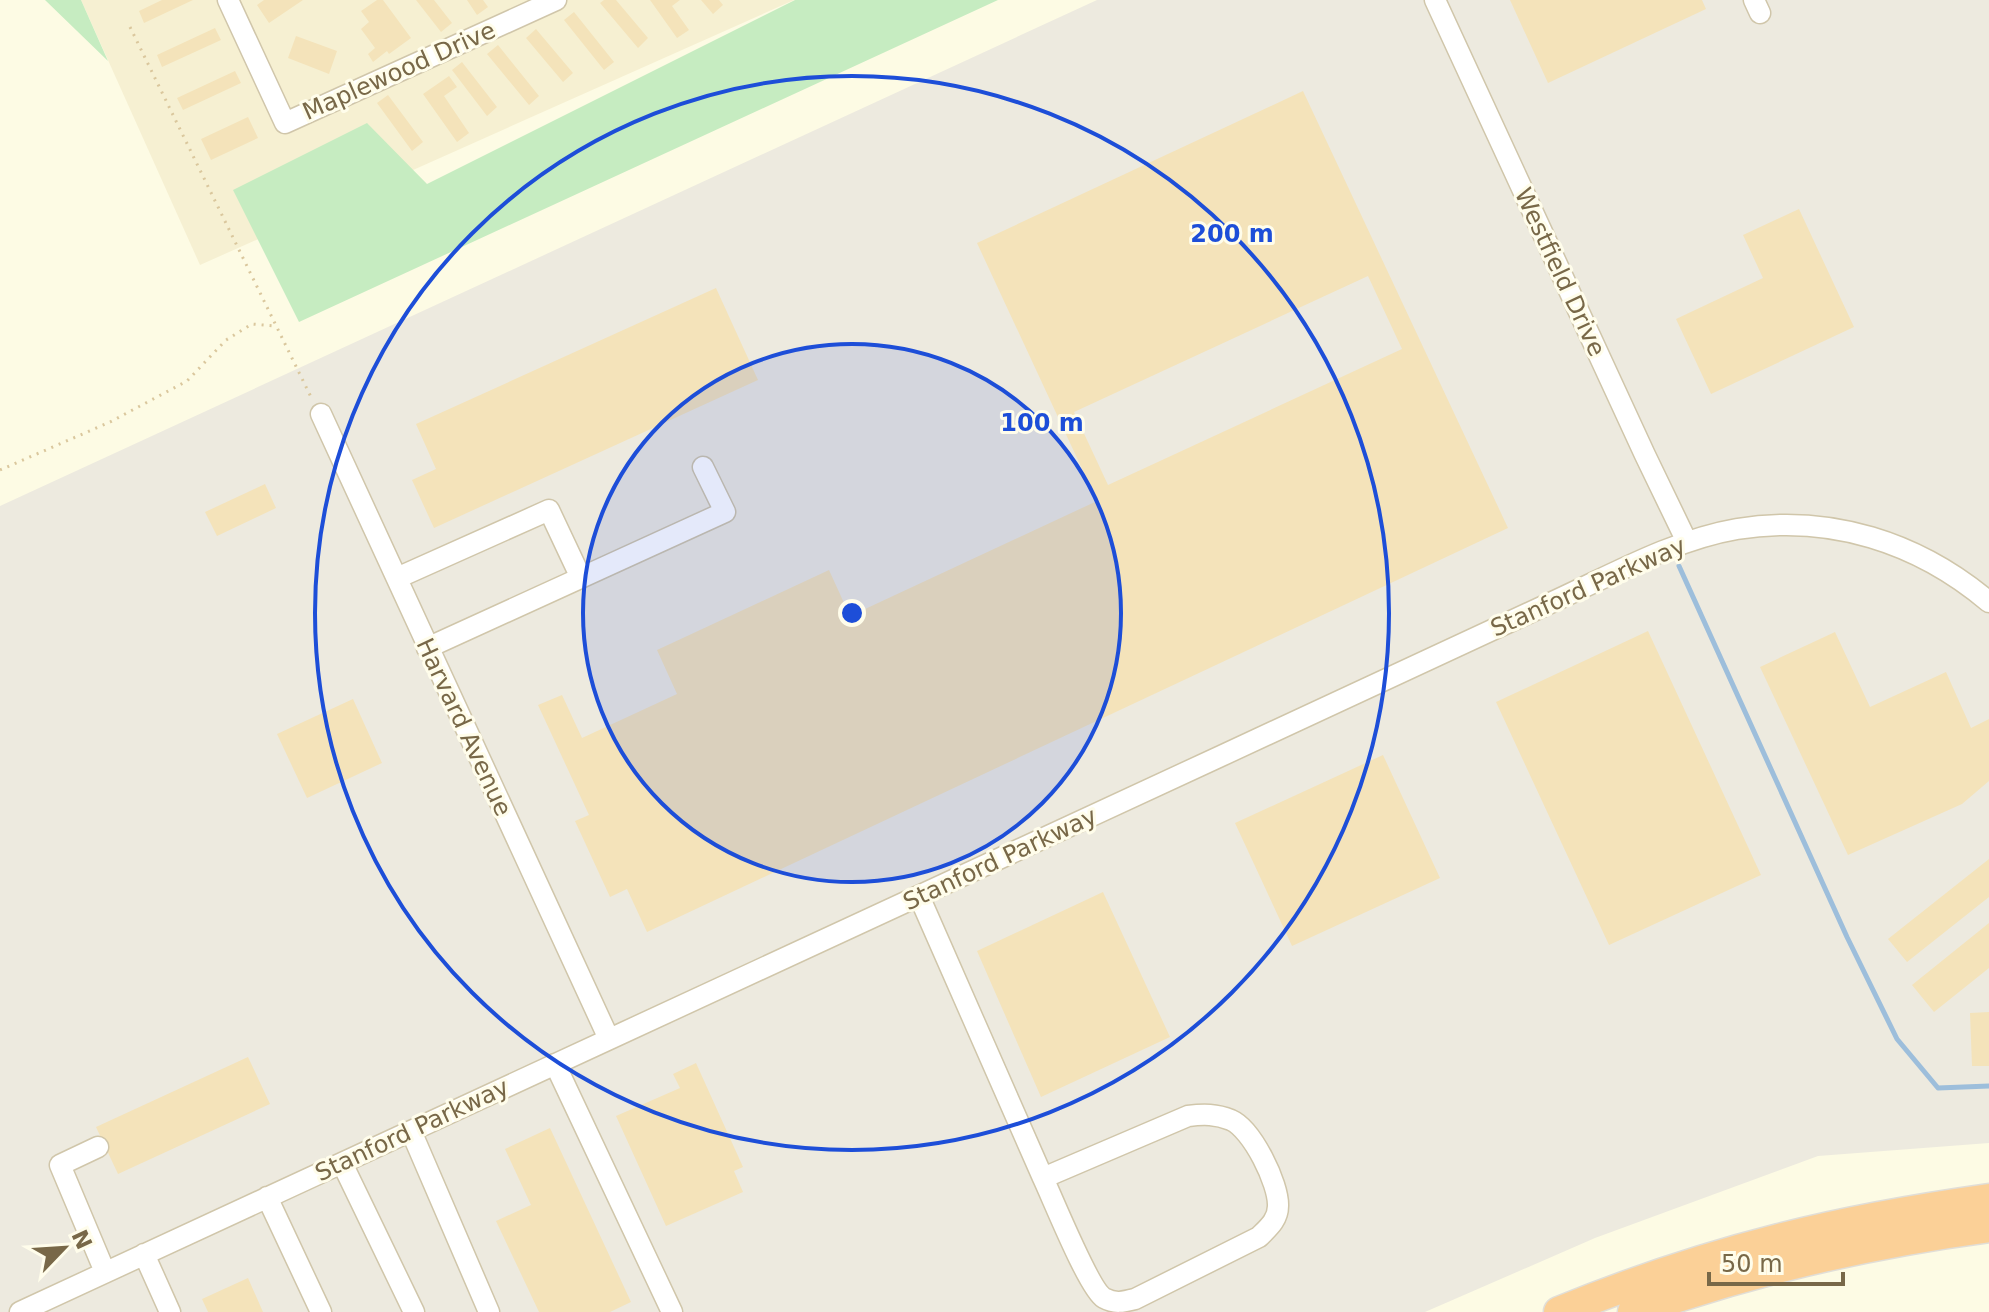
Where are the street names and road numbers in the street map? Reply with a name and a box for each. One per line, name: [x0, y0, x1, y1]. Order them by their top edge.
street label: Maplewood Drive: [298, 16, 500, 126]
street label: Westfield Drive: [1509, 183, 1611, 361]
street label: Stanford Parkway: [1486, 531, 1690, 643]
street label: Harvard Avenue: [411, 634, 517, 820]
street label: Stanford Parkway: [899, 802, 1101, 916]
street label: Stanford Parkway: [311, 1073, 513, 1187]

